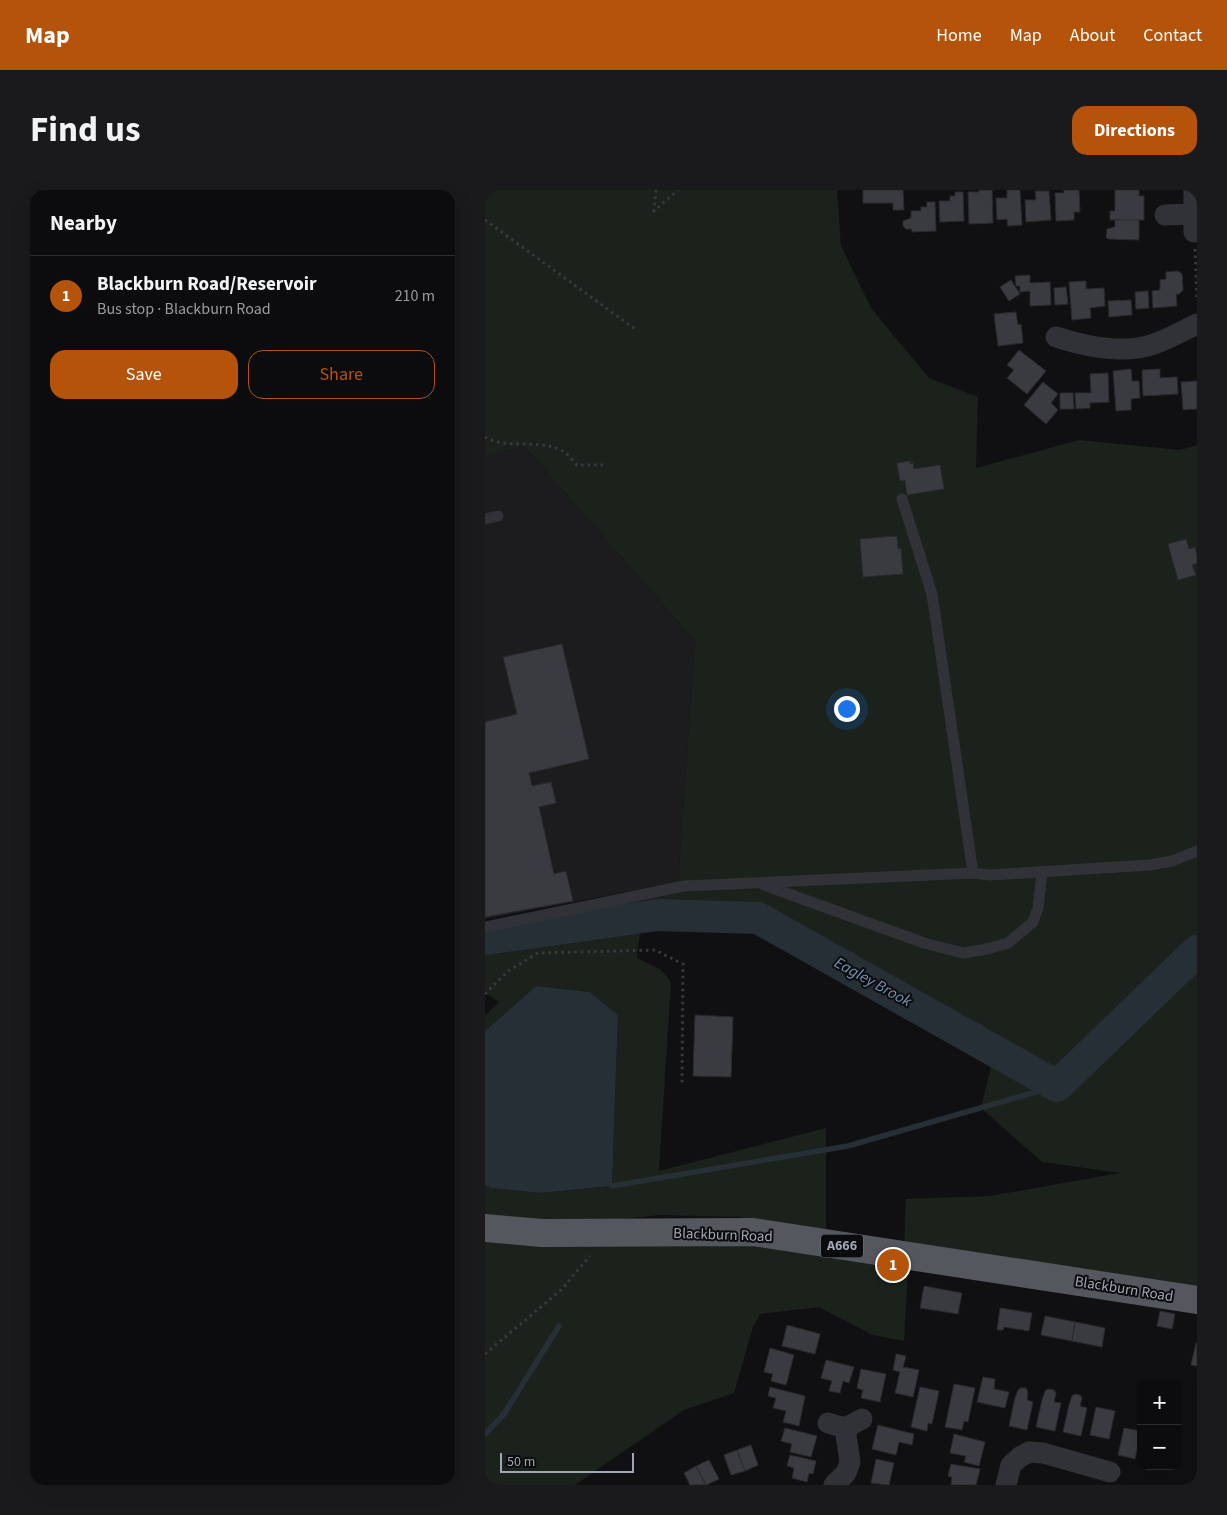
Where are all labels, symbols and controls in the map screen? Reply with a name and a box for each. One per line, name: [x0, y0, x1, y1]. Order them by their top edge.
text: Map: [25, 18, 70, 53]
text: Home: [936, 23, 982, 48]
text: Map: [1010, 23, 1042, 48]
text: About: [1070, 23, 1115, 48]
text: Contact: [1143, 23, 1202, 48]
text: Find us: [30, 105, 140, 155]
button: Directions: [1072, 106, 1197, 155]
text: Nearby: [50, 208, 117, 238]
text: Blackburn Road/Reservoir: [97, 271, 317, 298]
text: 1: [62, 285, 70, 307]
text: 210 m: [395, 285, 435, 307]
text: Bus stop · Blackburn Road: [97, 298, 271, 320]
button: Save: [50, 350, 238, 399]
button: Share: [248, 350, 435, 399]
your location: [834, 696, 860, 722]
water label: Eagley Brook: [830, 952, 916, 1012]
street label: Blackburn Road: [673, 1223, 773, 1247]
road number: A666: [821, 1234, 863, 1258]
pin: 1: [877, 1246, 909, 1284]
street label: Blackburn Road: [1073, 1271, 1175, 1307]
map controls: [1137, 1380, 1182, 1470]
button: +: [1137, 1380, 1182, 1425]
button: −: [1137, 1425, 1182, 1470]
scale bar: [500, 1450, 634, 1473]
text: 50 m: [507, 1452, 535, 1472]

